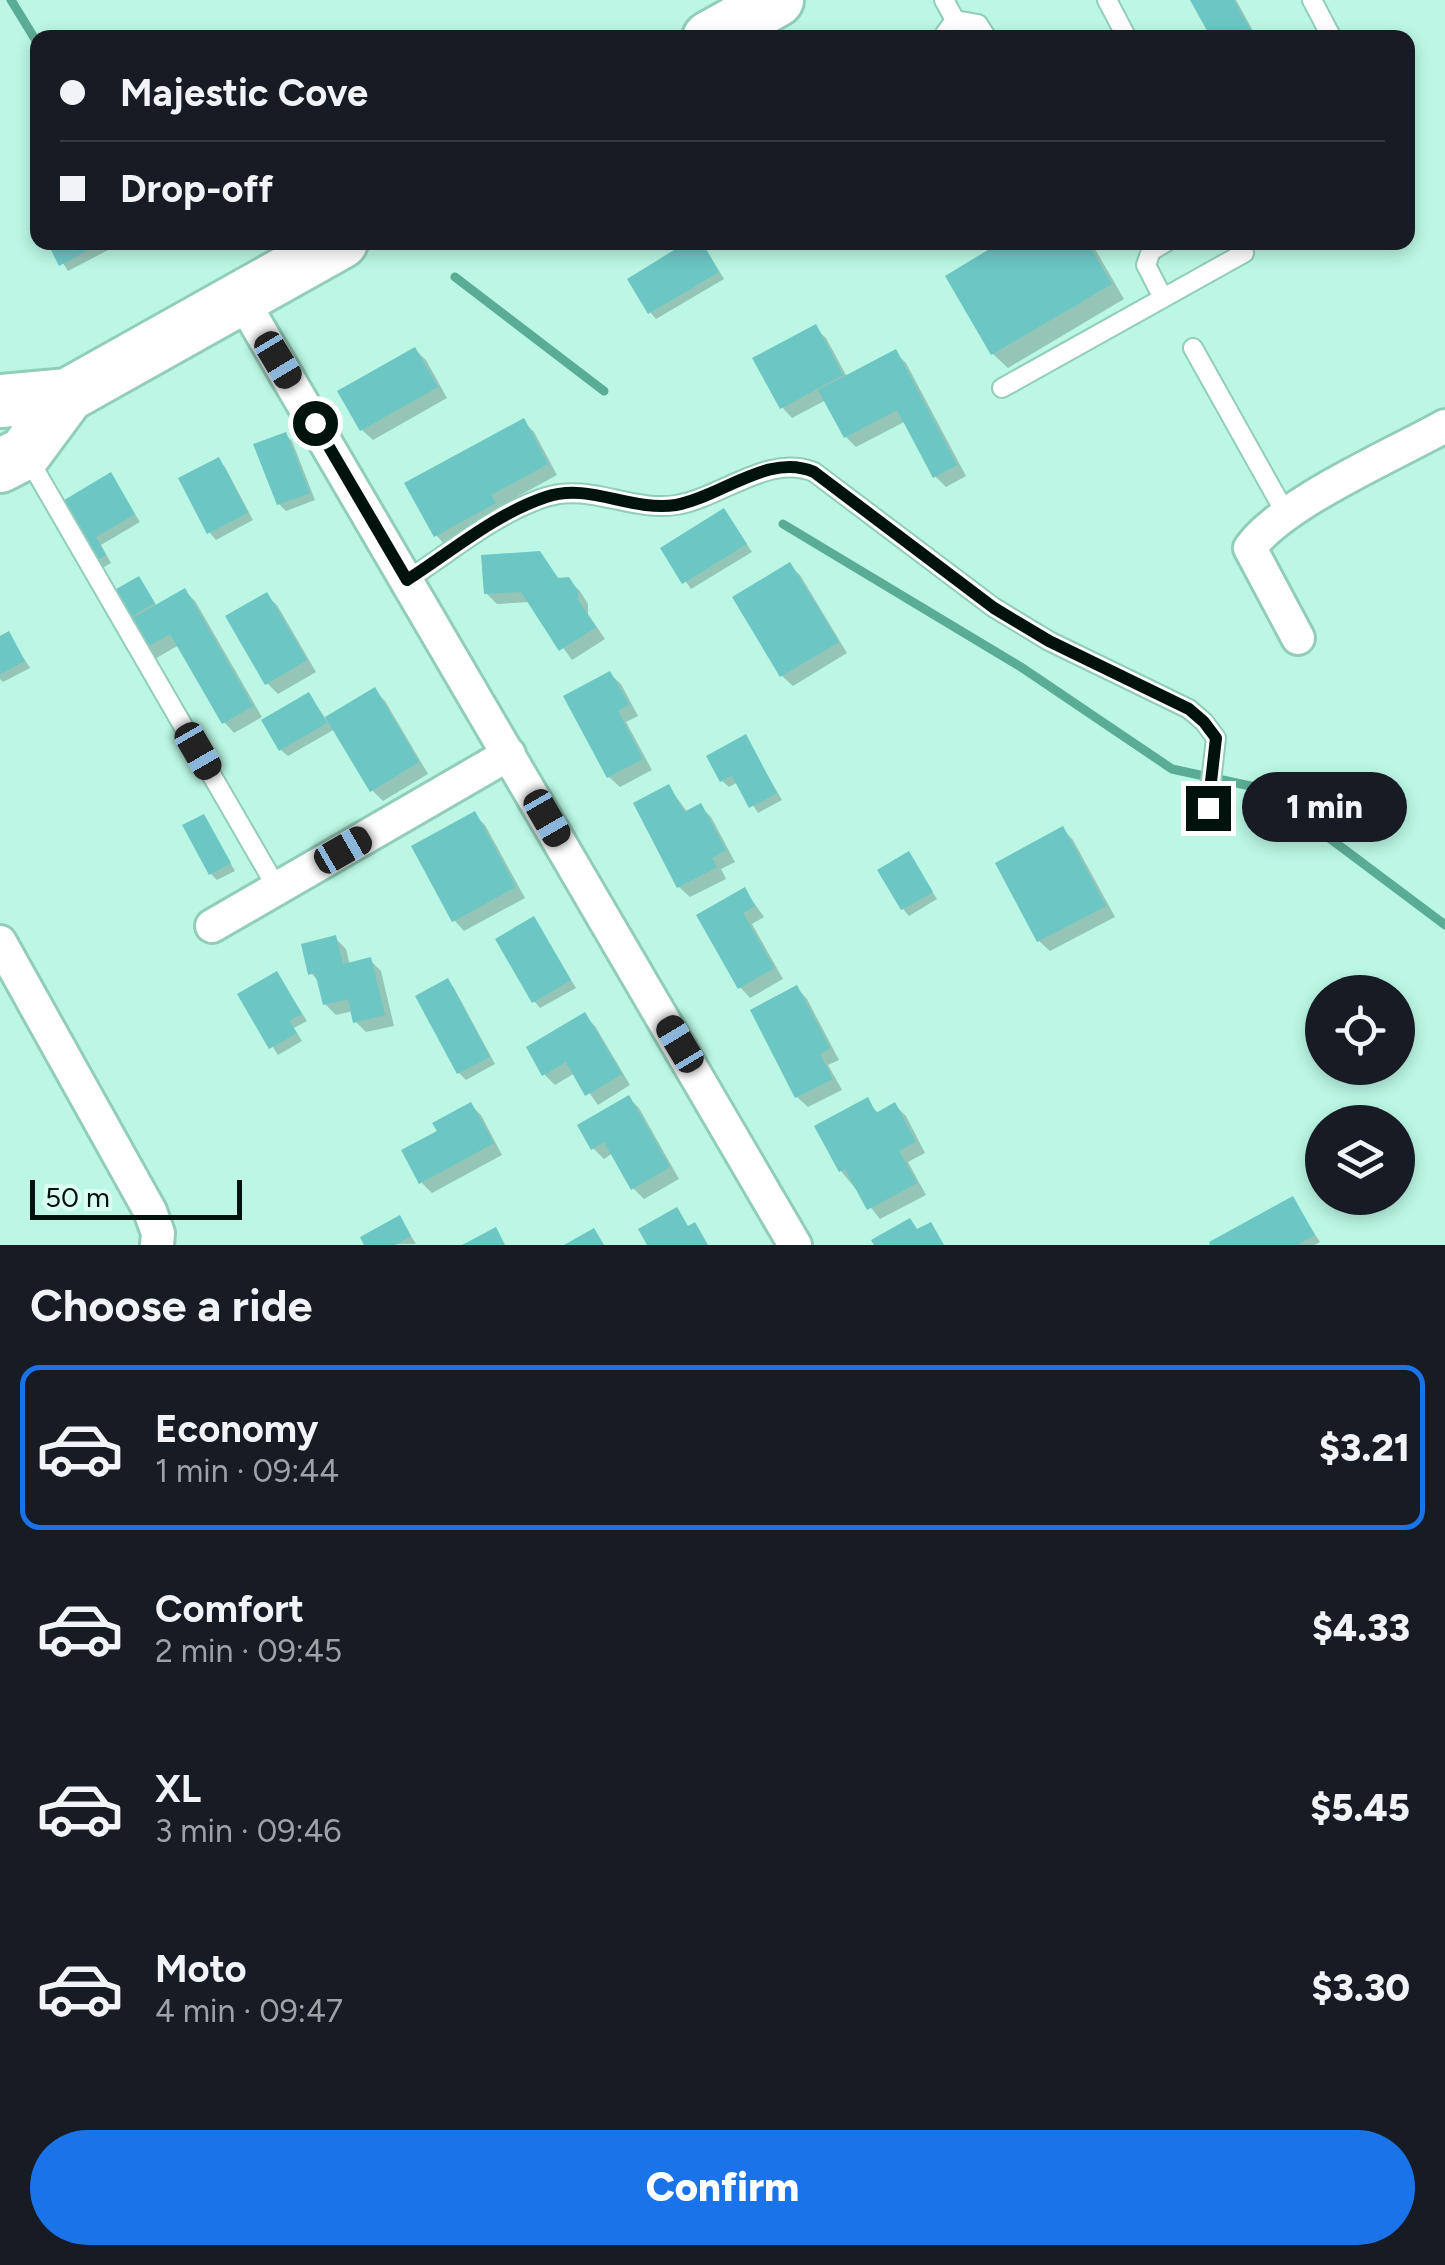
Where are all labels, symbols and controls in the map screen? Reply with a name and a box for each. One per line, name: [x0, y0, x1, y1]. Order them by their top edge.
text: Majestic Cove: [120, 70, 368, 116]
text: Drop-off: [120, 166, 273, 212]
car: [250, 327, 306, 393]
route start: [293, 401, 338, 446]
car: [170, 718, 226, 784]
callout: 1 min: [1243, 773, 1408, 843]
car: [519, 785, 575, 851]
route end: [1186, 786, 1231, 831]
text: 1 min: [1286, 788, 1363, 826]
car: [310, 822, 376, 878]
map controls: [1305, 975, 1415, 1215]
button: locate: [1305, 975, 1415, 1085]
car: [652, 1011, 708, 1077]
button: layers: [1305, 1105, 1415, 1215]
scale bar: [30, 1175, 242, 1220]
text: 50 m: [45, 1180, 110, 1214]
text: Choose a ride: [30, 1278, 312, 1332]
icon: car: [35, 1403, 125, 1493]
text: Economy: [155, 1406, 318, 1452]
text: $3.21: [1319, 1425, 1410, 1471]
text: 1 min · 09:44: [155, 1452, 339, 1490]
icon: car: [35, 1583, 125, 1673]
text: Comfort: [155, 1586, 304, 1632]
text: $4.33: [1312, 1605, 1410, 1651]
text: 2 min · 09:45: [155, 1632, 342, 1670]
icon: car: [35, 1763, 125, 1853]
text: XL: [155, 1766, 201, 1812]
text: $5.45: [1310, 1785, 1410, 1831]
text: 3 min · 09:46: [155, 1812, 341, 1850]
icon: car: [35, 1943, 125, 2033]
text: Moto: [155, 1946, 247, 1992]
text: $3.30: [1312, 1965, 1410, 2011]
text: 4 min · 09:47: [155, 1992, 343, 2030]
button: Confirm: [30, 2130, 1415, 2245]

